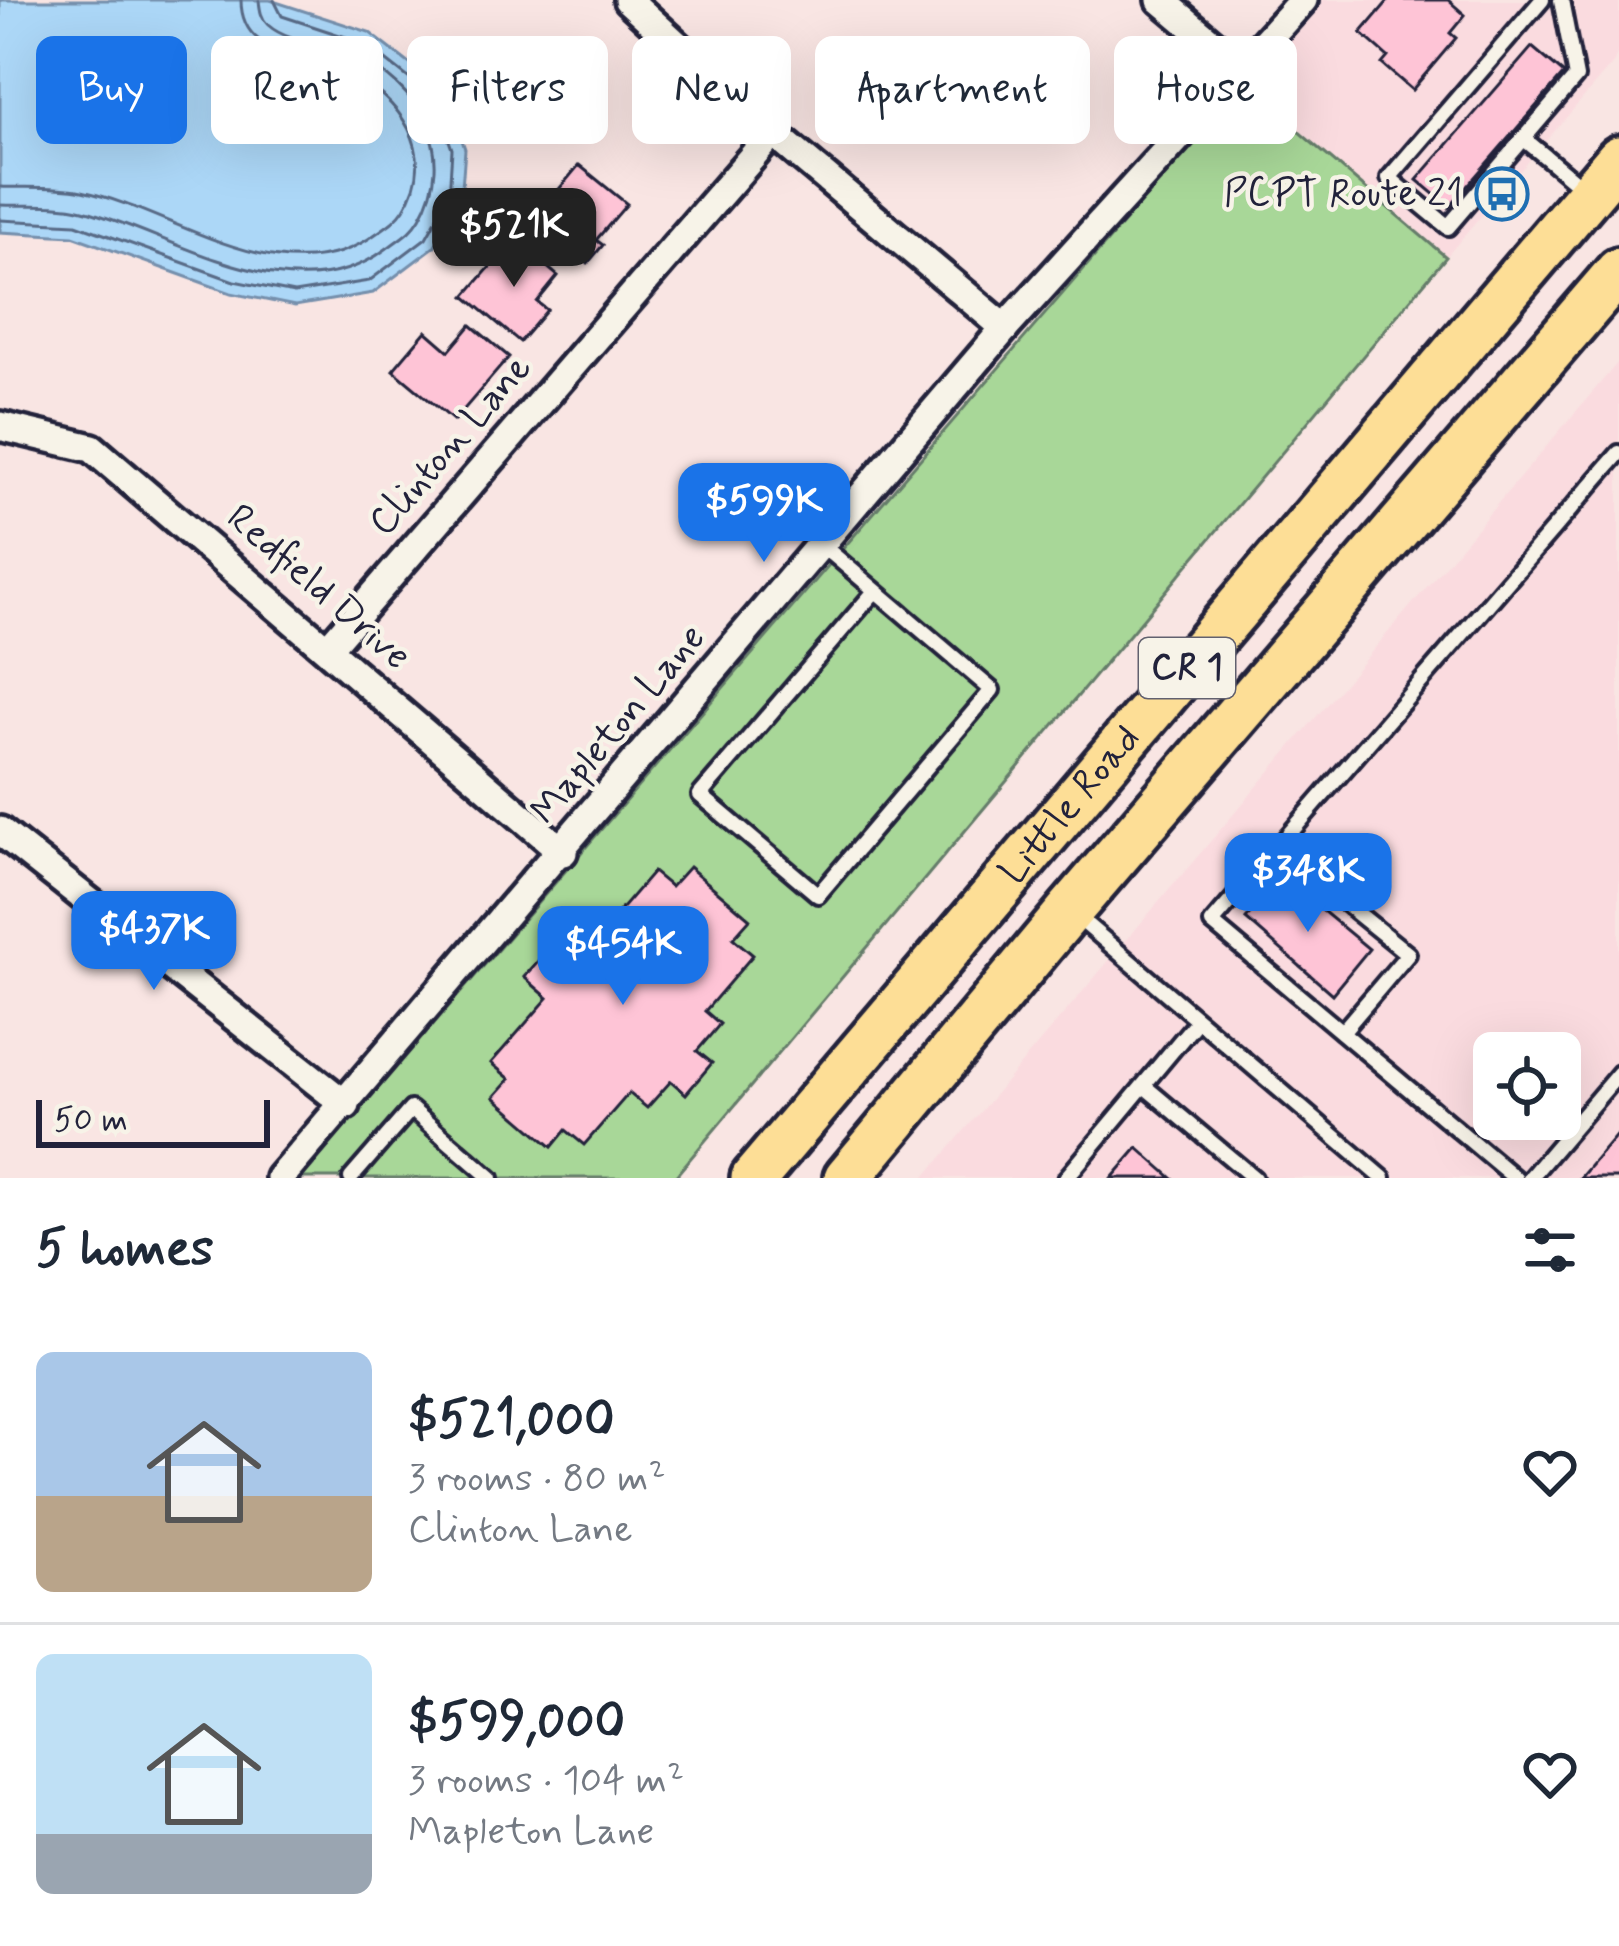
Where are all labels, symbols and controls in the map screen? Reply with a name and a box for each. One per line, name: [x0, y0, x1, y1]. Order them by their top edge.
chip: Buy: [36, 36, 187, 144]
chip: Rent: [211, 36, 383, 144]
chip: Filters: [407, 36, 608, 144]
chip: New: [632, 36, 791, 144]
chip: Apartment: [815, 36, 1090, 144]
chip: House: [1114, 36, 1297, 144]
bus stop icon: PCPT Route 21: [1474, 166, 1530, 222]
place label: PCPT Route 21: [1224, 169, 1463, 220]
pin: $521K: [430, 188, 598, 290]
text: $521K: [459, 201, 569, 252]
street label: Clinton Lane: [358, 345, 544, 547]
pin: $599K: [680, 463, 848, 565]
text: $599K: [705, 476, 823, 527]
street label: Redfield Drive: [215, 494, 421, 682]
street label: Mapleton Lane: [520, 614, 718, 836]
road number: CR 1: [1139, 638, 1235, 698]
street label: Little Road: [988, 715, 1153, 896]
pin: $348K: [1224, 833, 1392, 935]
text: $348K: [1252, 846, 1364, 897]
pin: $437K: [70, 891, 238, 993]
text: $437K: [98, 904, 210, 955]
pin: $454K: [539, 906, 707, 1008]
text: $454K: [565, 919, 681, 970]
map controls: [1473, 1032, 1581, 1140]
button: locate: [1473, 1032, 1581, 1140]
scale bar: [36, 1094, 270, 1147]
text: 50 m: [54, 1099, 128, 1143]
text: 5 homes: [36, 1217, 214, 1283]
icon: filters: [1517, 1217, 1583, 1283]
text: $521,000: [408, 1388, 615, 1454]
icon: home: [132, 1400, 276, 1544]
icon: heart: [1517, 1439, 1583, 1505]
text: 3 rooms · 80 m²: [408, 1454, 666, 1505]
text: Clinton Lane: [408, 1505, 633, 1556]
text: $599,000: [408, 1690, 625, 1756]
icon: home: [132, 1702, 276, 1846]
icon: heart: [1517, 1741, 1583, 1807]
text: 3 rooms · 104 m²: [408, 1756, 684, 1807]
text: Mapleton Lane: [408, 1807, 654, 1858]

